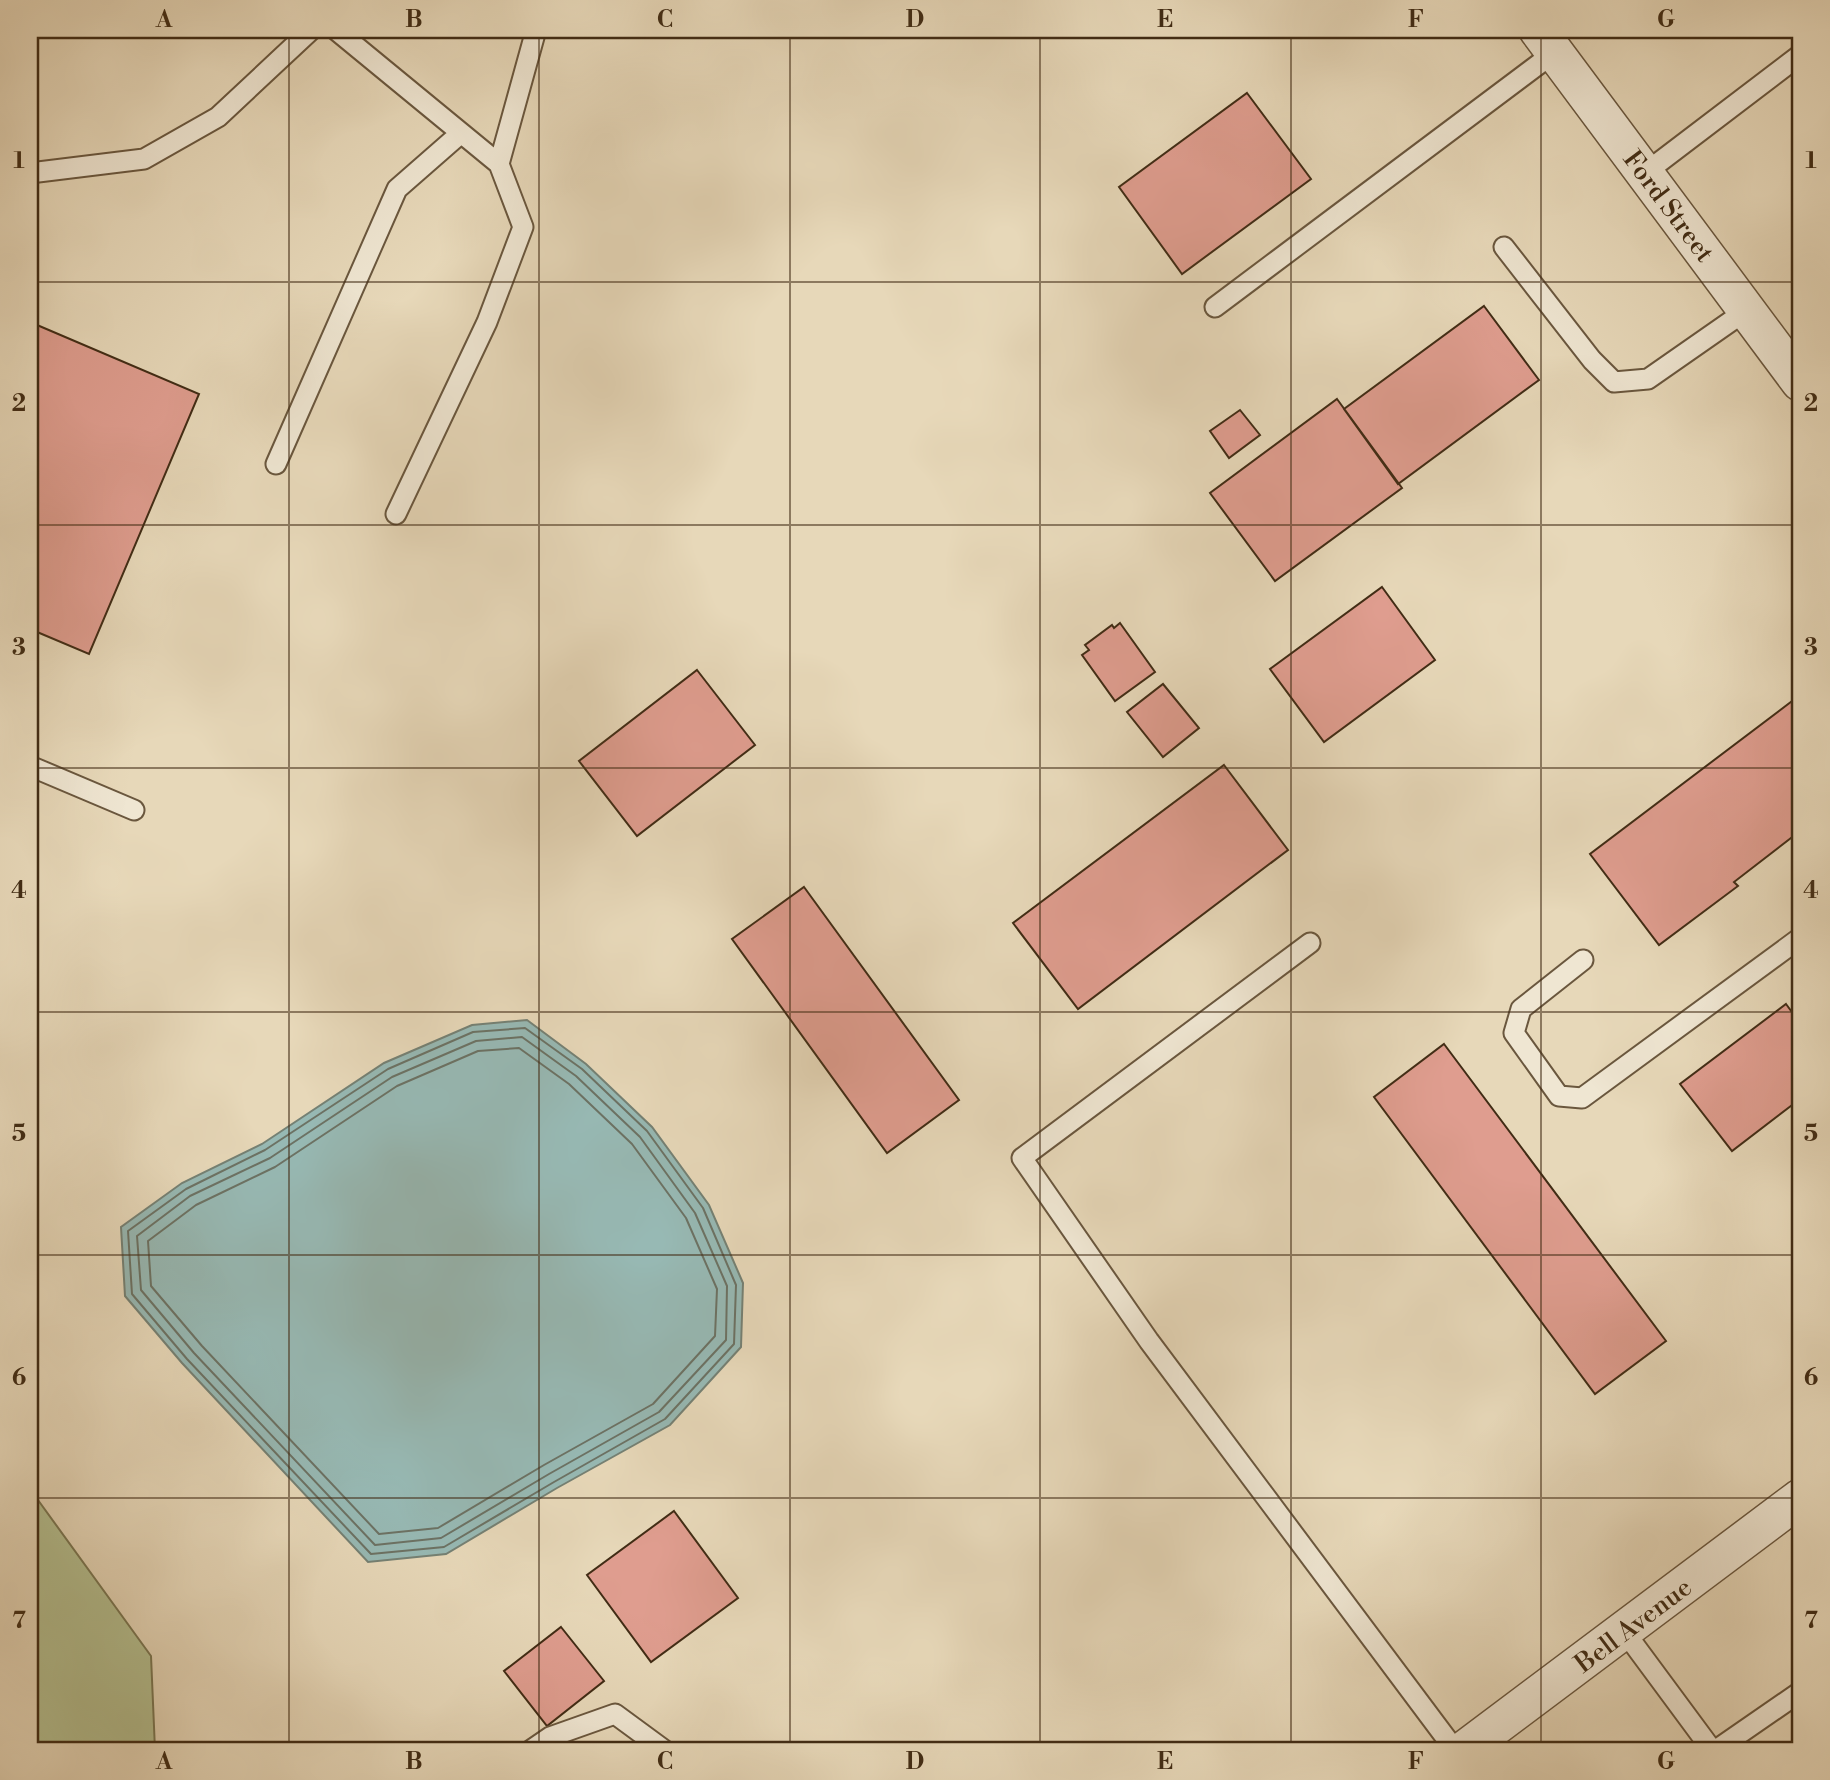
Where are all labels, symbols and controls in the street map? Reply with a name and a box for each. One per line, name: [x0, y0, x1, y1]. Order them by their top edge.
text: A: [155, 6, 173, 34]
text: B: [405, 6, 423, 34]
text: C: [657, 6, 673, 34]
text: D: [906, 6, 924, 34]
text: E: [1157, 6, 1173, 34]
text: F: [1408, 6, 1424, 34]
text: G: [1657, 6, 1675, 34]
street label: Ford Street: [1616, 144, 1721, 269]
text: 1: [13, 147, 25, 175]
text: 1: [1805, 147, 1817, 175]
text: 2: [12, 390, 26, 418]
text: 2: [1804, 390, 1818, 418]
text: 3: [12, 634, 26, 662]
text: 3: [1804, 634, 1818, 662]
text: 4: [11, 877, 27, 905]
text: 4: [1803, 877, 1819, 905]
text: 5: [12, 1120, 26, 1148]
text: 5: [1804, 1120, 1818, 1148]
text: 6: [12, 1364, 26, 1392]
text: 6: [1804, 1364, 1818, 1392]
street label: Bell Avenue: [1568, 1572, 1698, 1681]
text: 7: [12, 1607, 26, 1635]
text: 7: [1804, 1607, 1818, 1635]
text: A: [155, 1748, 173, 1776]
text: B: [405, 1748, 423, 1776]
text: C: [657, 1748, 673, 1776]
text: D: [906, 1748, 924, 1776]
text: E: [1157, 1748, 1173, 1776]
text: F: [1408, 1748, 1424, 1776]
text: G: [1657, 1748, 1675, 1776]

